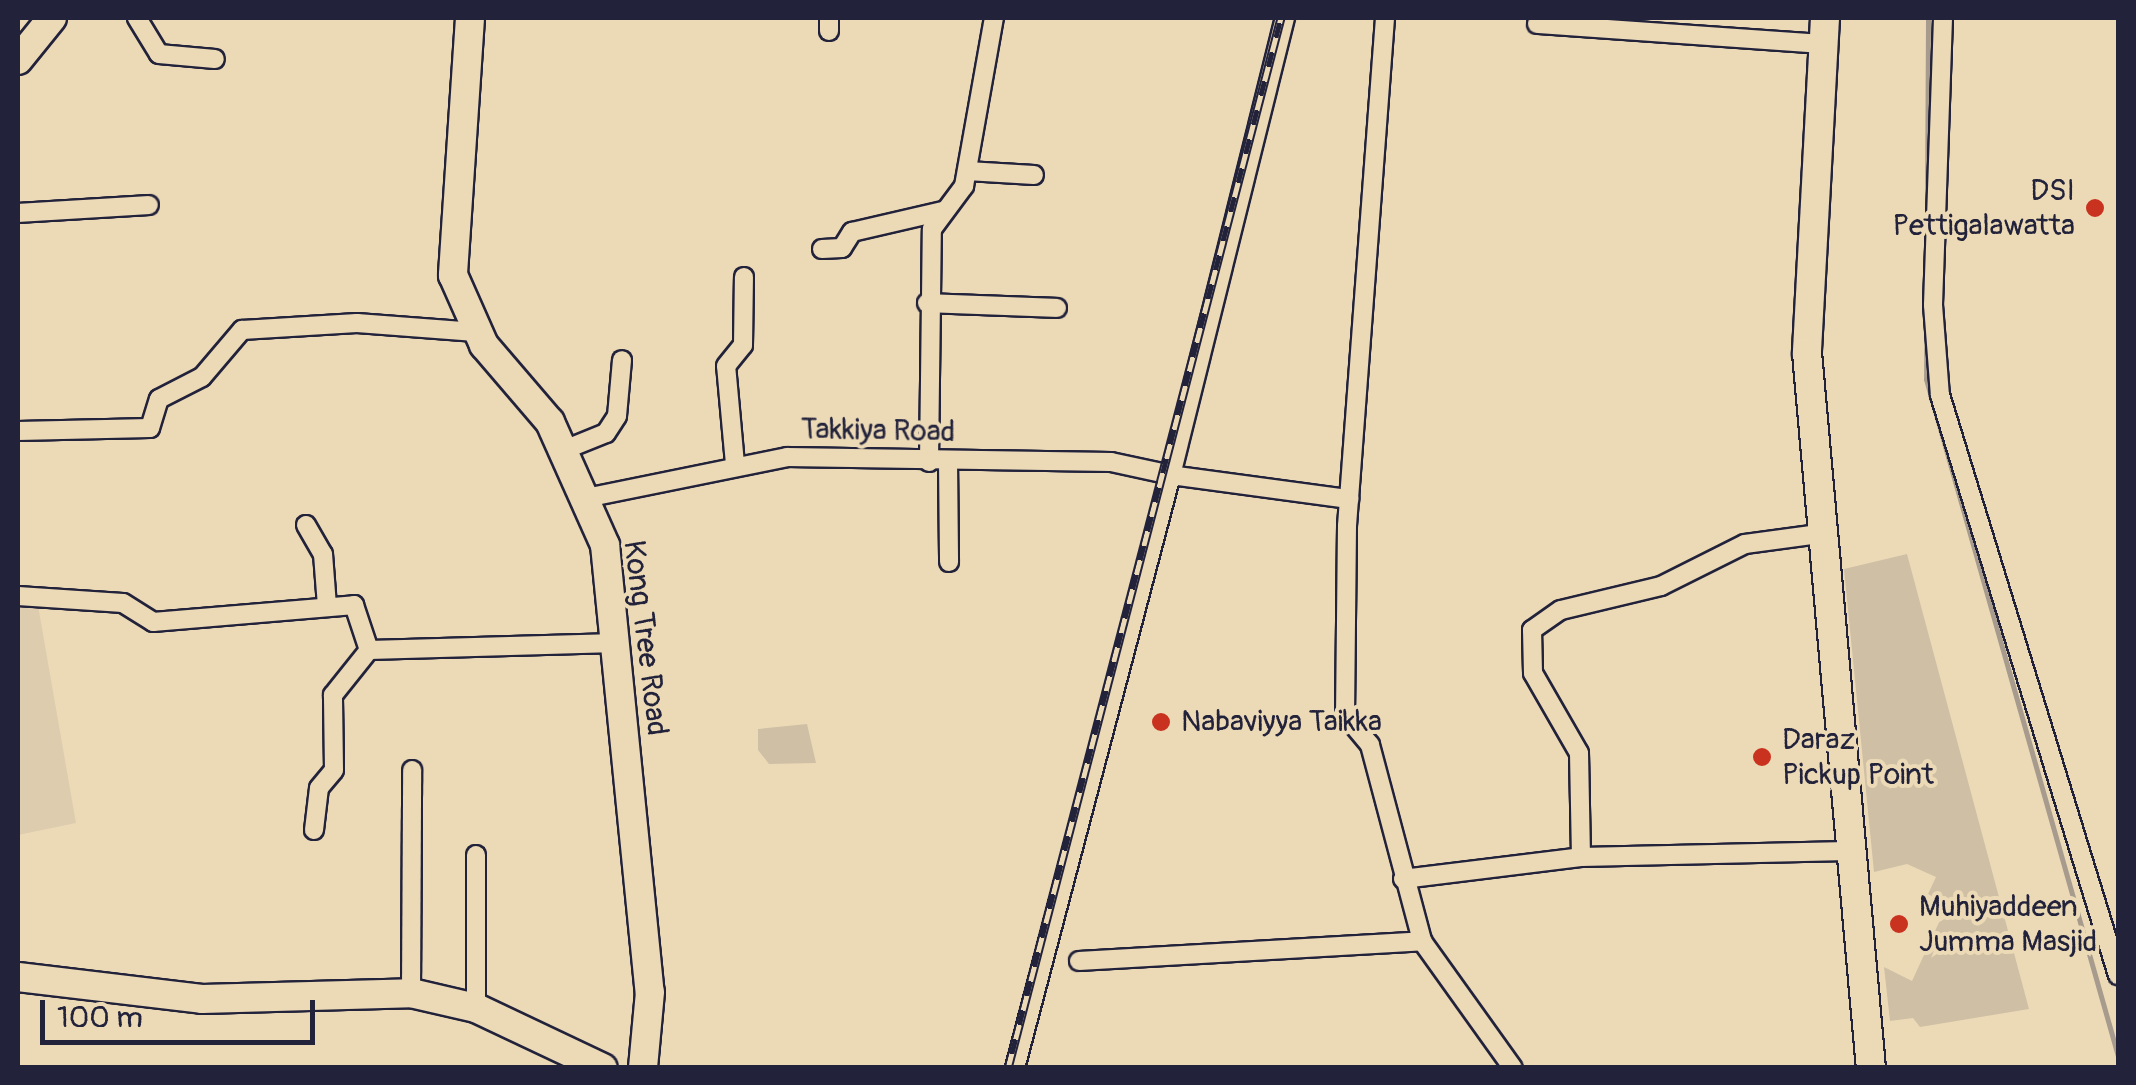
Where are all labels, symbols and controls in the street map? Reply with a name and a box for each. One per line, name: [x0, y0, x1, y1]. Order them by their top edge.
place label: DSI Pettigalawatta: [1893, 173, 2075, 244]
marker: DSI Pettigalawatta: [2084, 197, 2106, 219]
street label: Takkiya Road: [800, 412, 956, 450]
street label: Kong Tree Road: [615, 538, 675, 738]
place label: Nabaviyya Taikka: [1181, 704, 1382, 740]
marker: Nabaviyya Taikka: [1150, 711, 1172, 733]
place label: Daraz Pickup Point: [1782, 722, 1934, 792]
marker: Daraz Pickup Point: [1751, 746, 1773, 768]
place label: Muhiyaddeen Jumma Masjid: [1919, 889, 2097, 960]
marker: Muhiyaddeen Jumma Masjid: [1888, 913, 1910, 935]
scale bar: [45, 980, 320, 1042]
text: 100 m: [57, 999, 143, 1036]

